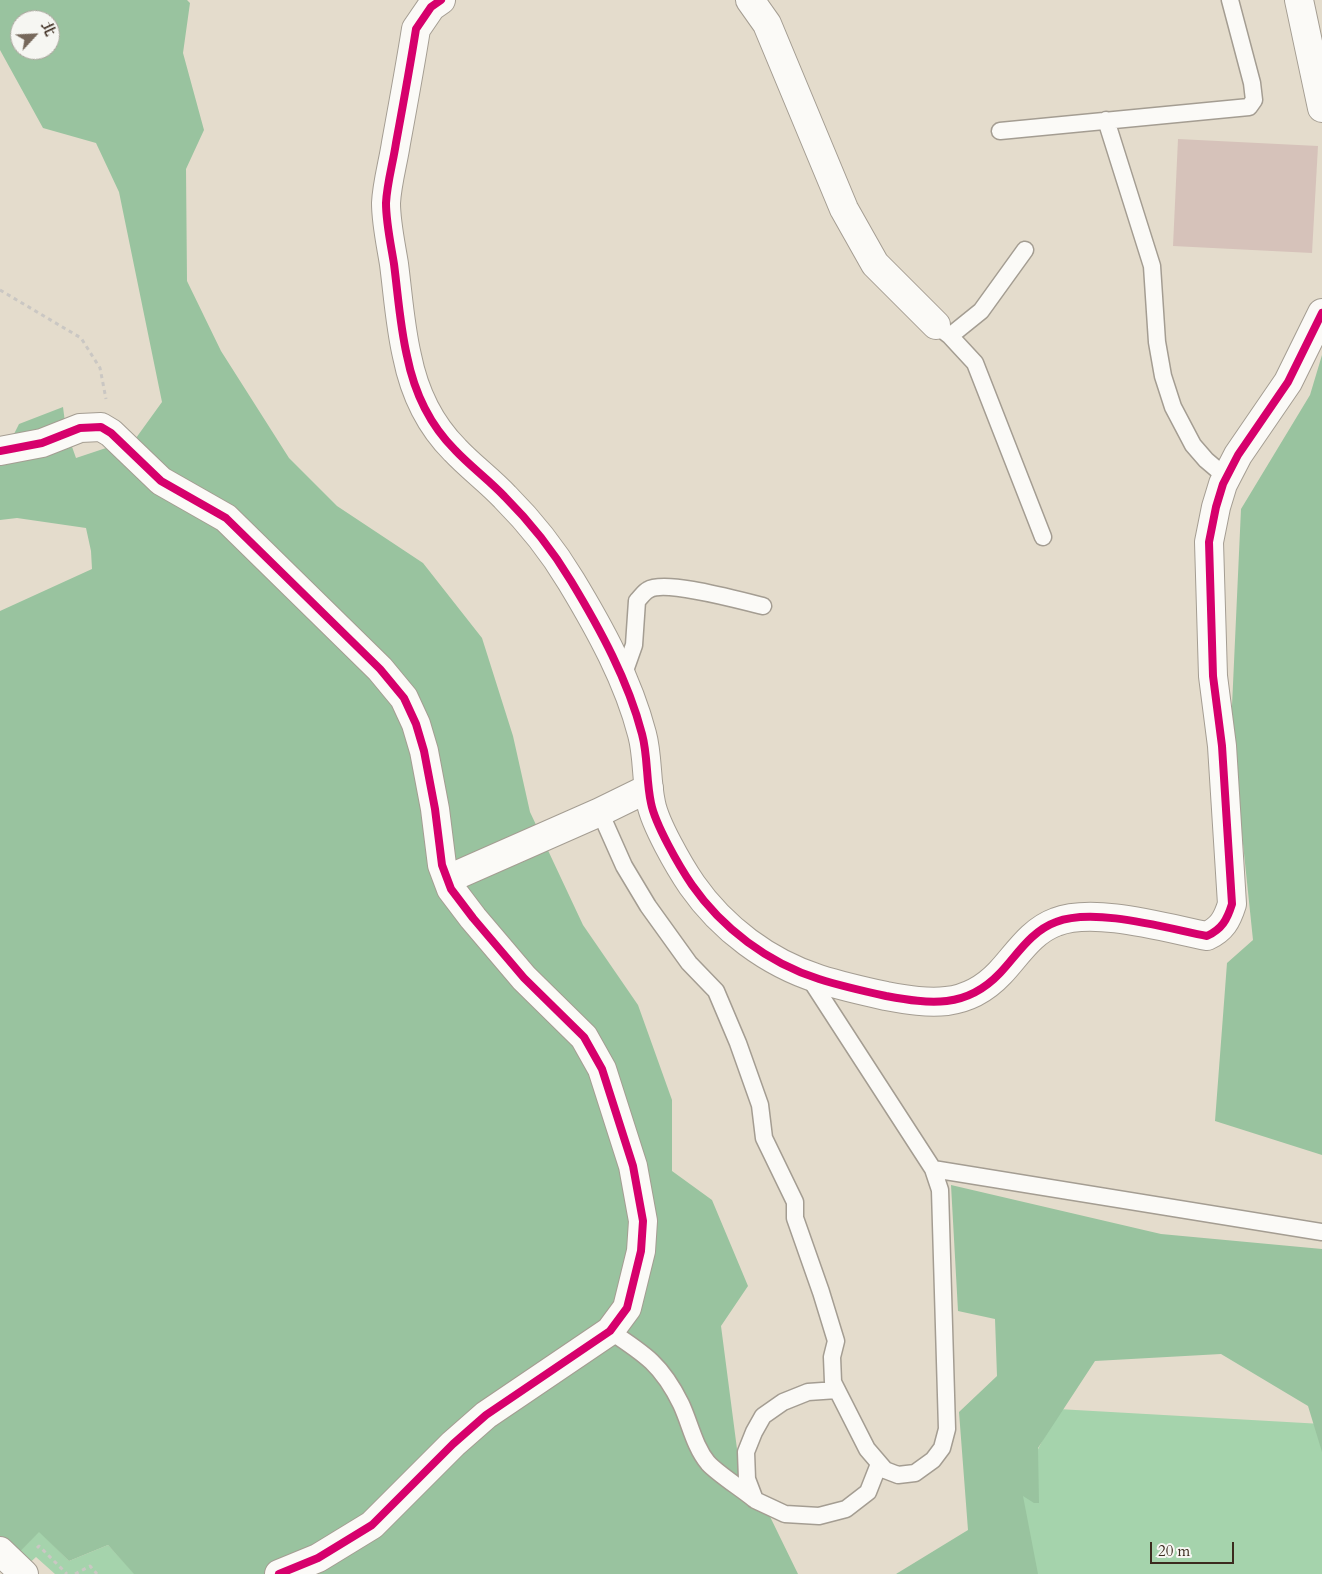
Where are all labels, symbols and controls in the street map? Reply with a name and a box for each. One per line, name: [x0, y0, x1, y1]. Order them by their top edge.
north arrow: [10, 10, 60, 60]
text: 北: [37, 19, 60, 39]
scale bar: [1152, 1532, 1236, 1564]
text: 20 m: [1158, 1541, 1190, 1561]

